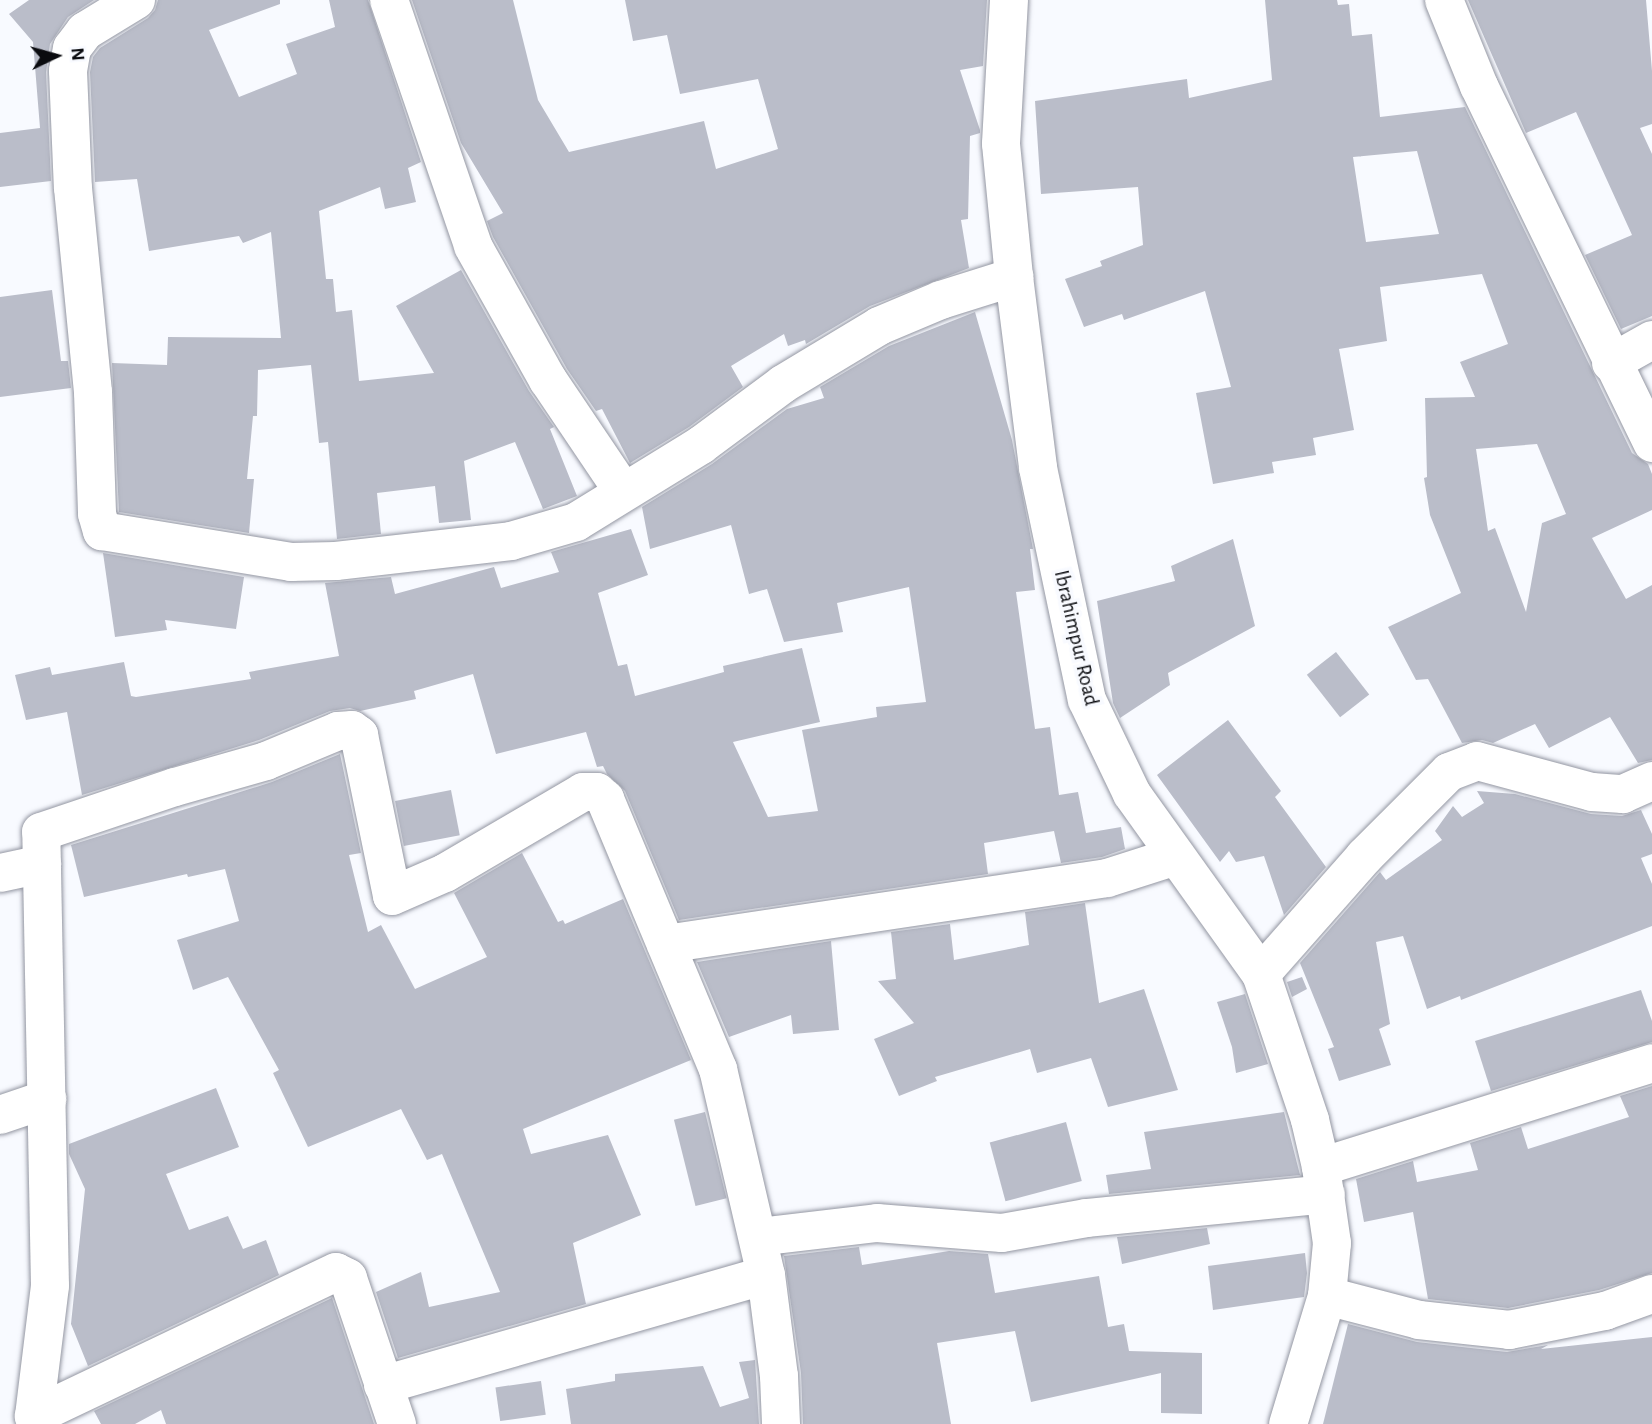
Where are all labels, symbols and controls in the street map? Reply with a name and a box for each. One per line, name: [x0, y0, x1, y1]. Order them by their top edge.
north arrow: [21, 21, 91, 91]
text: N: [67, 47, 87, 62]
street label: Ibrahimpur Road: [1048, 568, 1104, 708]

